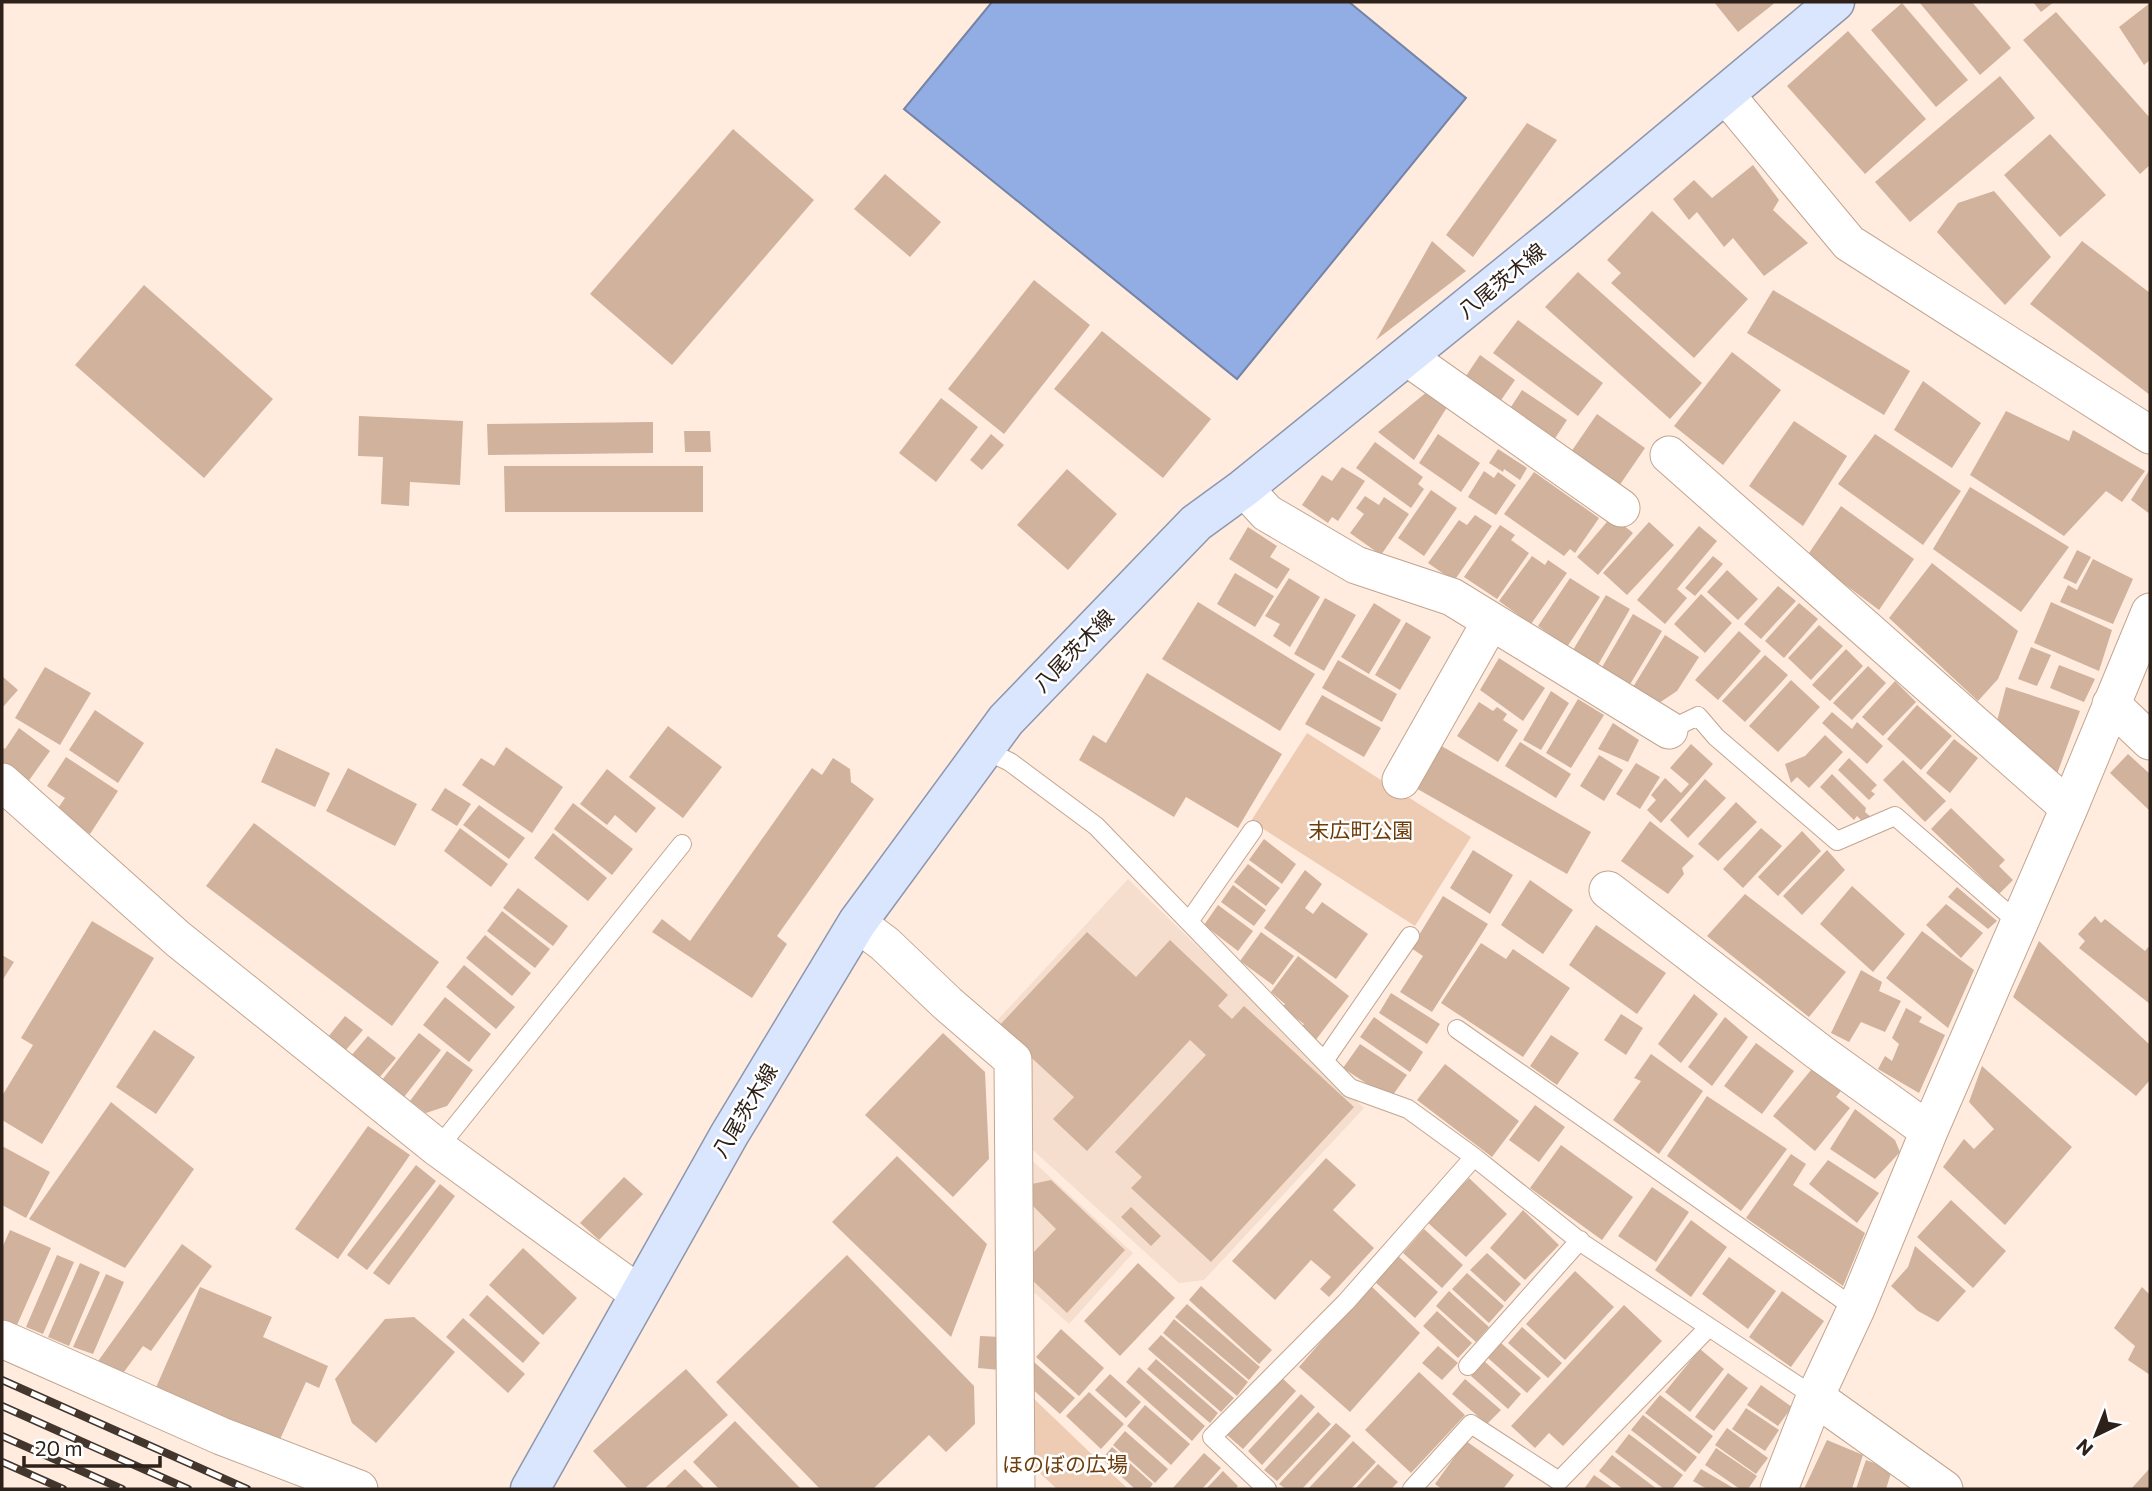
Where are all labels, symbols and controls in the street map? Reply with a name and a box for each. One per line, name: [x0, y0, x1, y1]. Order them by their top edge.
street label: 八尾茨木線: [1452, 237, 1550, 323]
street label: 八尾茨木線: [1028, 604, 1118, 696]
park label: 末広町公園: [1309, 817, 1414, 842]
street label: 八尾茨木線: [706, 1059, 782, 1161]
north arrow: [2061, 1400, 2131, 1470]
scale bar: [24, 1424, 161, 1468]
text: 20 m: [35, 1435, 83, 1460]
text: N: [2071, 1435, 2097, 1461]
park label: ほのぼの広場: [1002, 1451, 1128, 1476]

